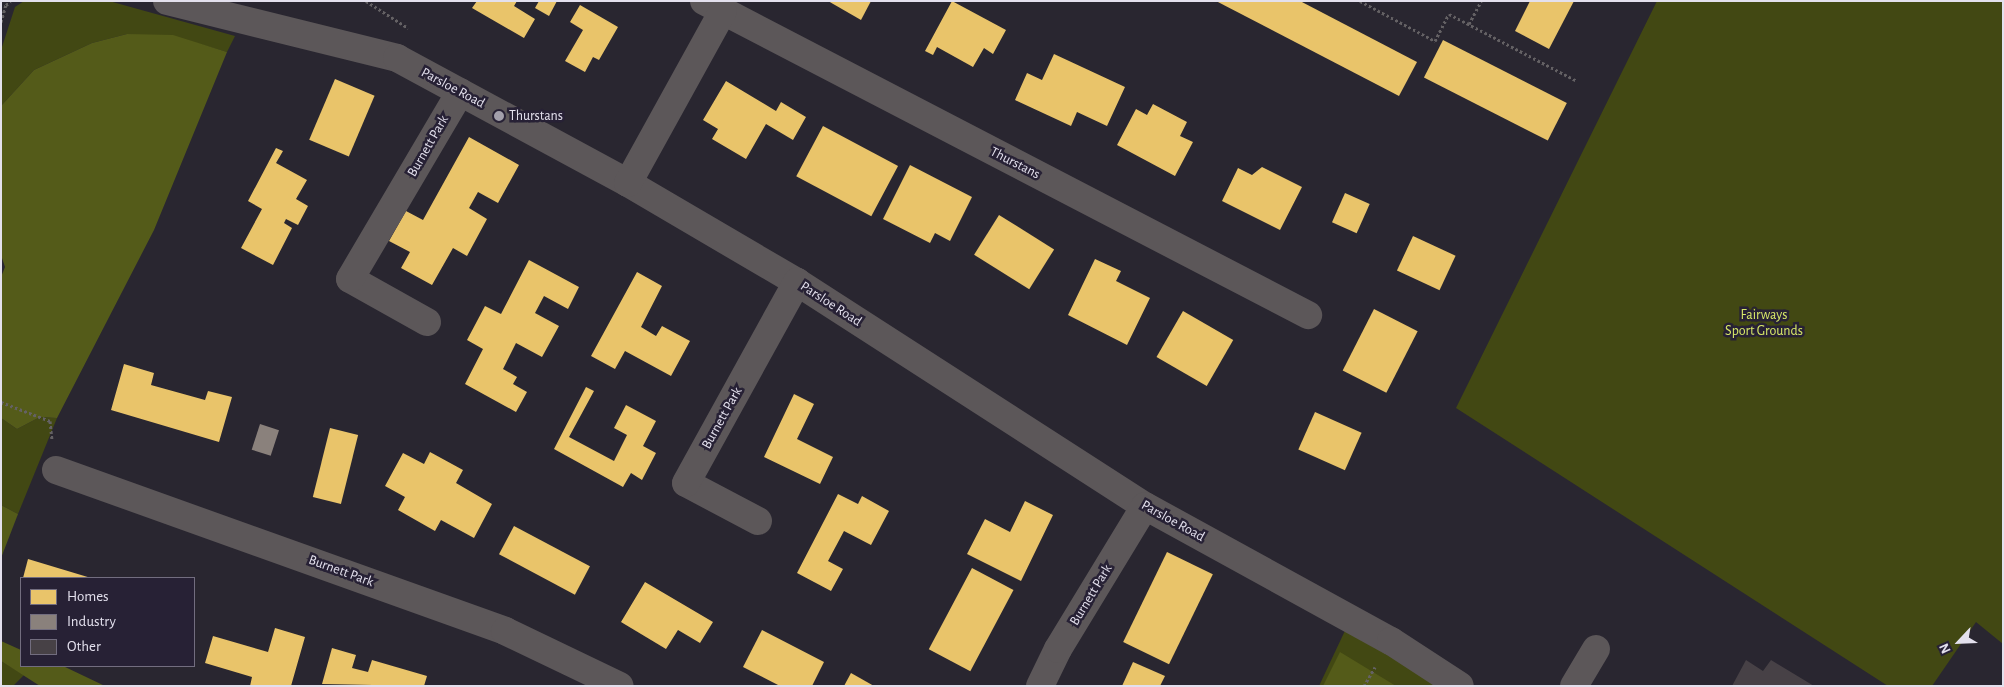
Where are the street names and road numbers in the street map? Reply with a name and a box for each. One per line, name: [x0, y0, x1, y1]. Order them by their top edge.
street label: Parsloe Road: [418, 64, 488, 112]
street label: Burnett Park: [404, 112, 452, 180]
street label: Thurstans: [987, 143, 1043, 183]
street label: Parsloe Road: [797, 278, 865, 330]
street label: Burnett Park: [698, 384, 746, 452]
street label: Parsloe Road: [1138, 497, 1208, 545]
street label: Burnett Park: [306, 551, 376, 591]
street label: Burnett Park: [1066, 561, 1116, 629]

